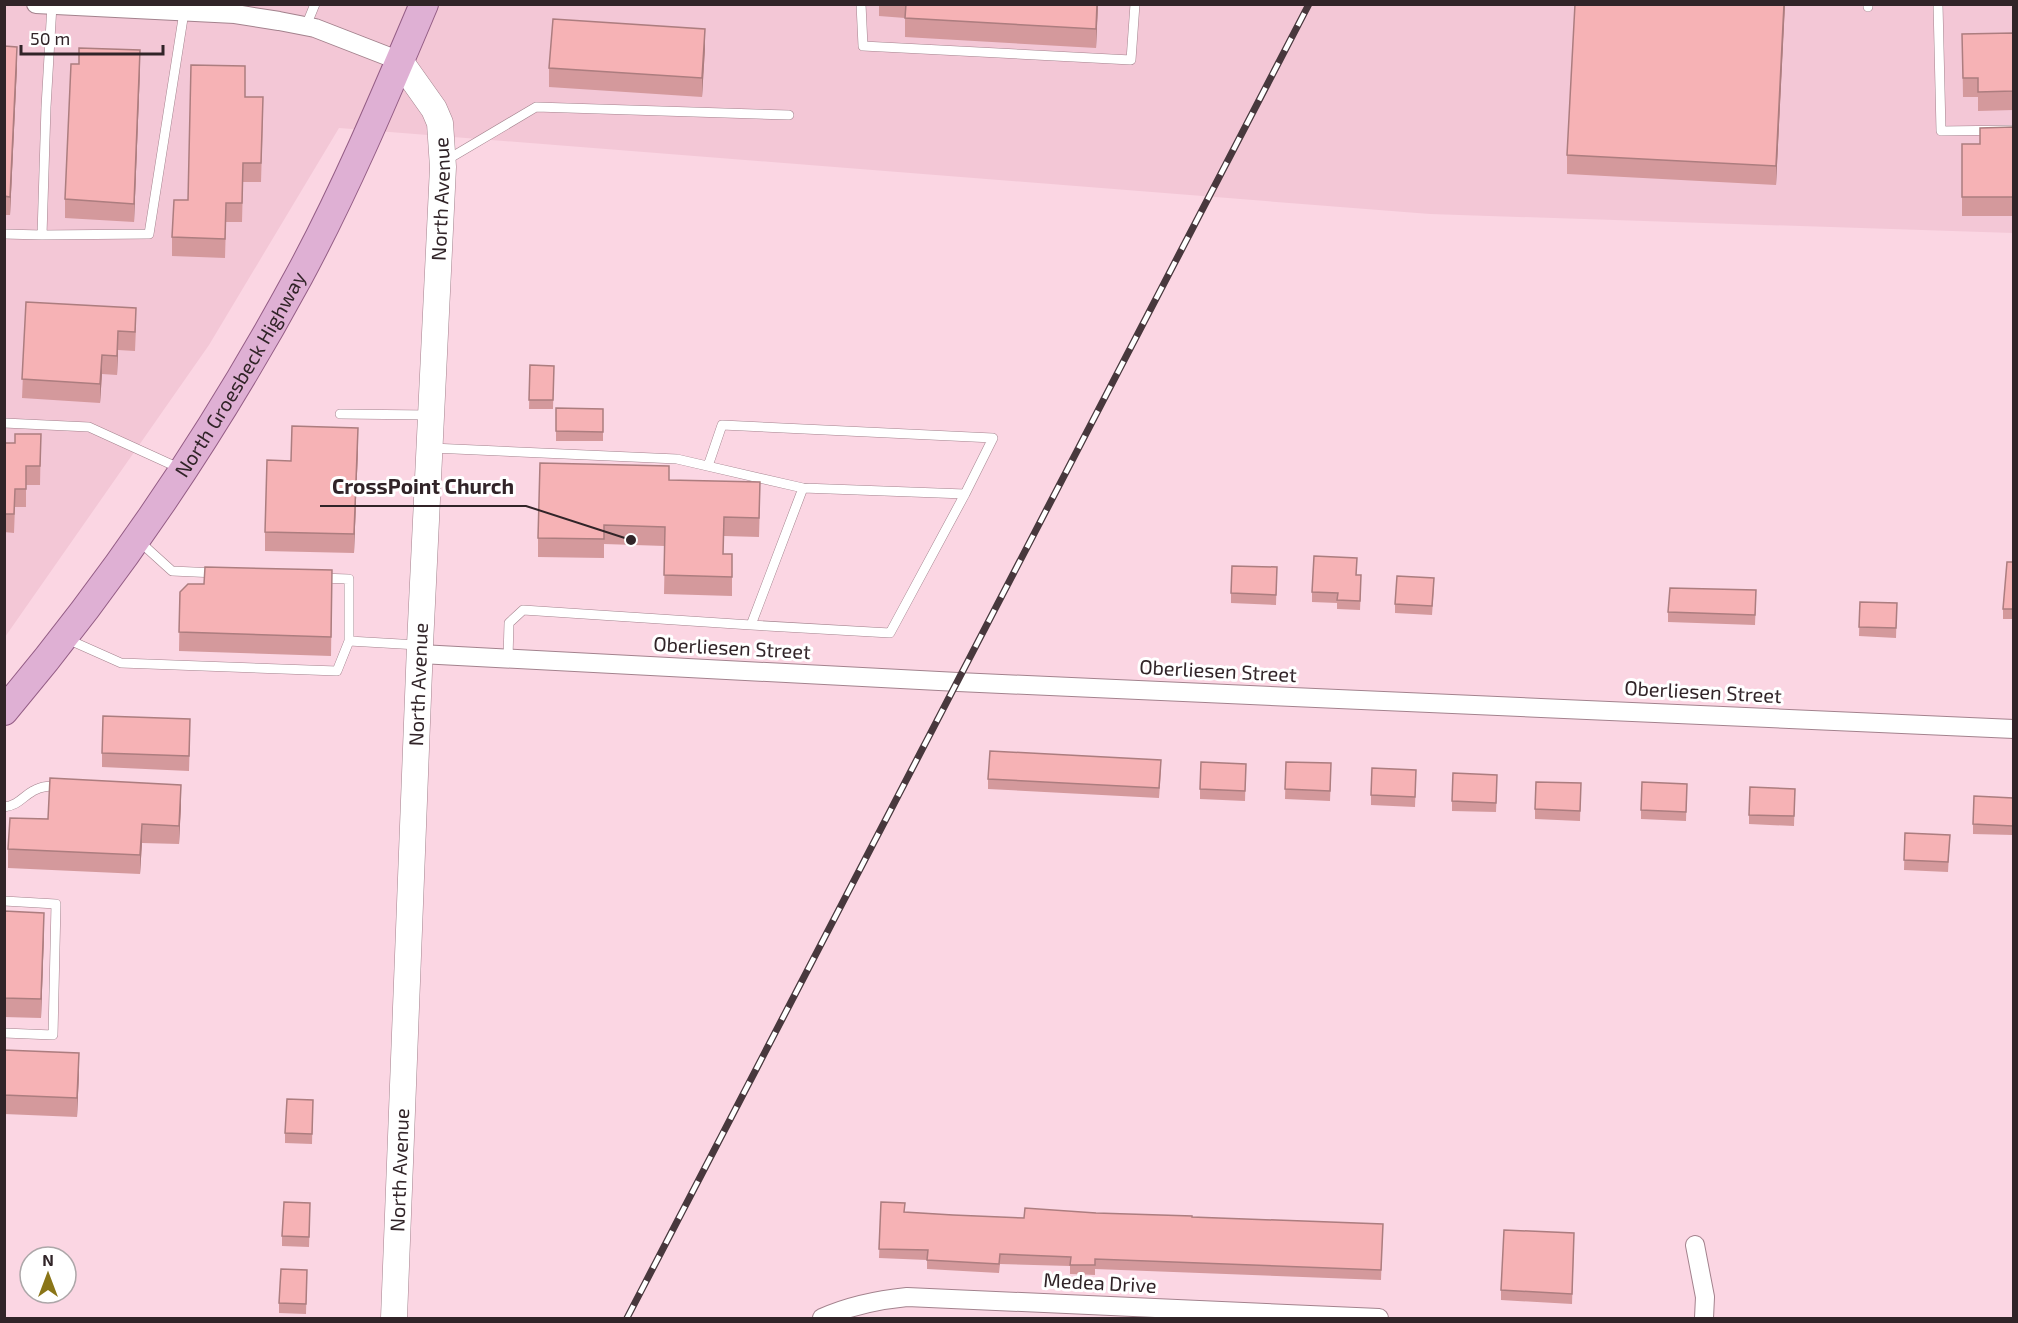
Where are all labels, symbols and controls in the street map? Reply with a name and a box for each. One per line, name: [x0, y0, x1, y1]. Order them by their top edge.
scale bar: [21, 18, 164, 56]
text: 50 m: [30, 27, 70, 49]
street label: North Avenue: [425, 136, 454, 261]
street label: North Groesbeck Highway: [169, 267, 310, 481]
callout: CrossPoint Church: [320, 467, 526, 506]
text: CrossPoint Church: [332, 473, 514, 498]
street label: North Avenue: [403, 622, 432, 747]
street label: Oberliesen Street: [653, 631, 812, 663]
street label: Oberliesen Street: [1139, 654, 1298, 686]
street label: Oberliesen Street: [1624, 675, 1783, 707]
street label: North Avenue: [384, 1108, 413, 1232]
north arrow: [18, 1245, 78, 1305]
text: N: [42, 1250, 54, 1269]
street label: Medea Drive: [1043, 1267, 1157, 1297]

